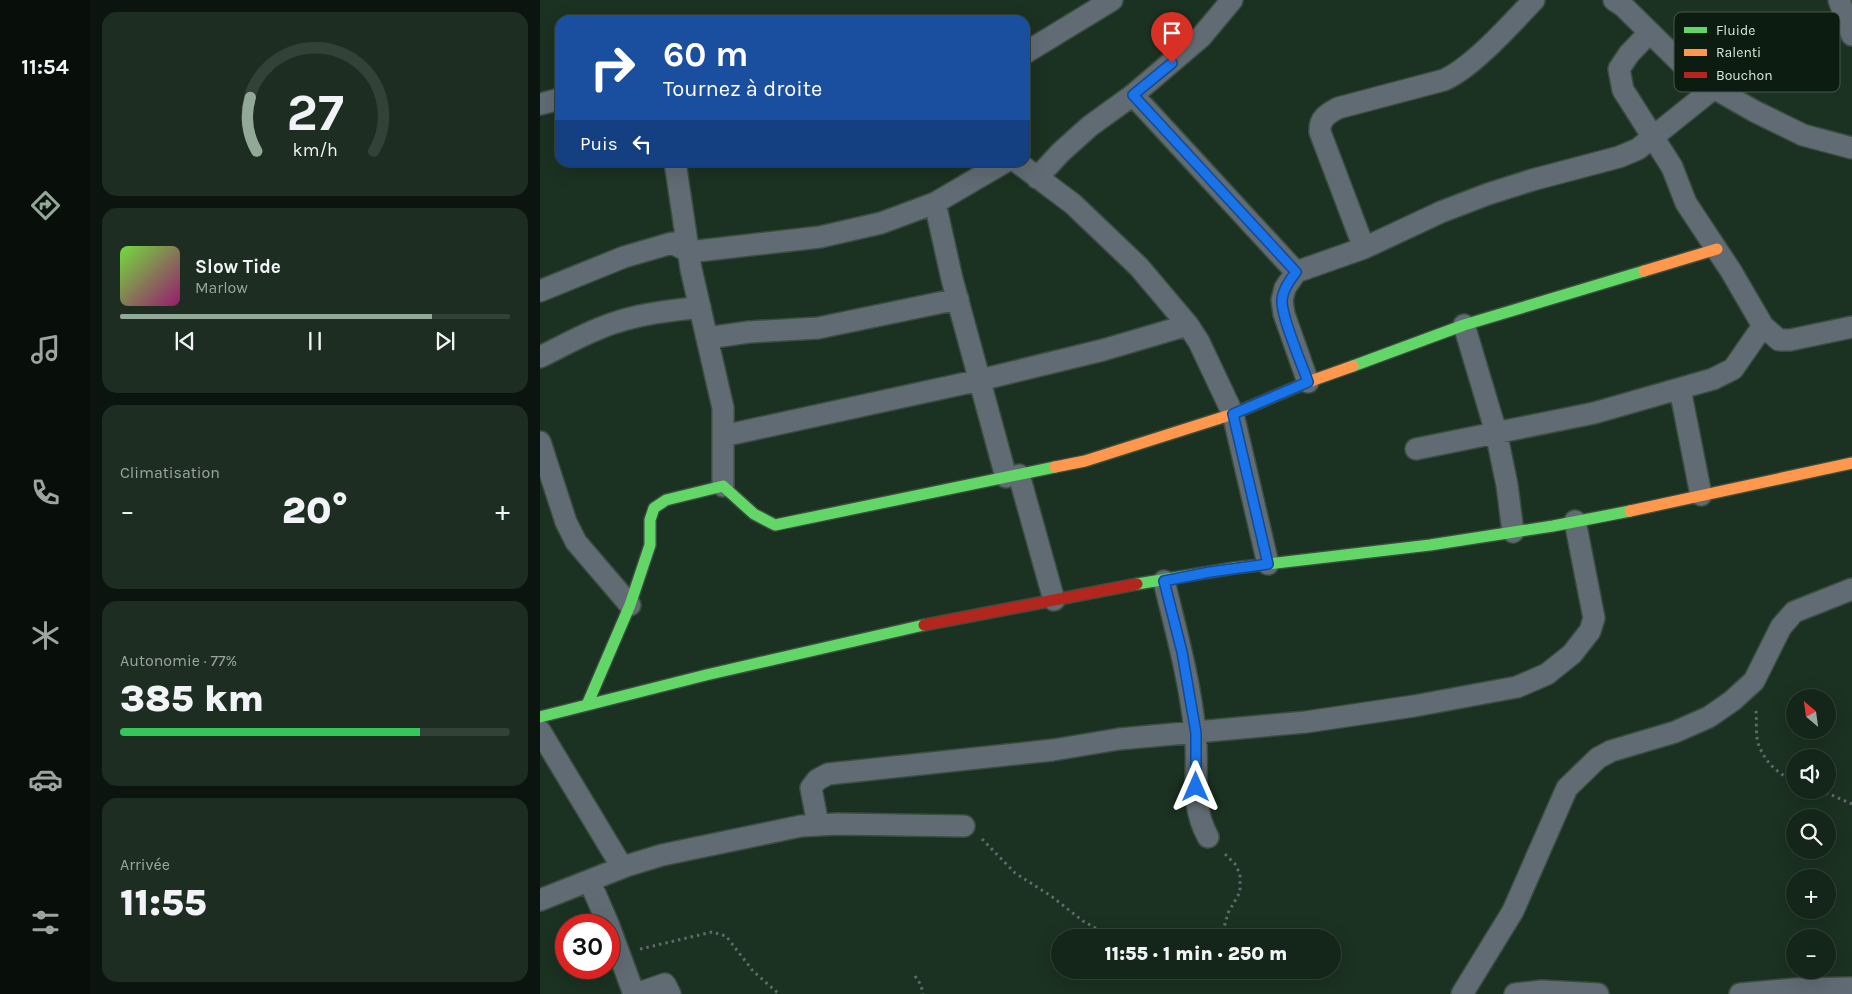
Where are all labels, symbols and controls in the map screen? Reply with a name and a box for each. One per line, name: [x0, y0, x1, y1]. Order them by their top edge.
pin: [1151, 12, 1193, 63]
legend: [1674, 12, 1840, 92]
icon: arrive: [1158, 19, 1186, 47]
text: Fluide: [1716, 22, 1755, 39]
text: 60 m: [663, 34, 748, 75]
icon: right: [580, 35, 645, 100]
text: Ralenti: [1716, 44, 1761, 61]
text: 11:54: [21, 54, 69, 80]
text: Bouchon: [1716, 67, 1773, 84]
text: Tournez à droite: [663, 76, 822, 102]
text: 27: [286, 82, 344, 143]
icon: left: [628, 130, 656, 158]
text: Puis: [580, 133, 618, 155]
text: km/h: [292, 140, 338, 161]
icon: directions: [28, 188, 63, 223]
text: Slow Tide: [195, 256, 281, 278]
text: Marlow: [195, 278, 248, 297]
icon: previous: [171, 327, 199, 355]
icon: pause: [301, 327, 329, 355]
icon: next: [431, 327, 459, 355]
icon: music: [28, 332, 63, 367]
text: Climatisation: [120, 463, 220, 482]
icon: phone: [28, 475, 63, 510]
text: 20°: [282, 488, 348, 533]
text: −: [120, 494, 135, 527]
text: +: [495, 494, 510, 527]
icon: climate: [28, 618, 63, 653]
text: Autonomie · 77%: [120, 651, 237, 670]
text: 385 km: [120, 676, 264, 721]
north arrow: [1786, 689, 1836, 739]
map controls: [1786, 689, 1836, 979]
button: sound: [1786, 749, 1836, 799]
position arrow: [1169, 760, 1221, 812]
icon: car: [28, 762, 63, 797]
button: search: [1786, 809, 1836, 859]
text: Arrivée: [120, 855, 170, 874]
button: +: [1786, 869, 1836, 919]
text: 11:55: [120, 880, 207, 925]
icon: filters: [28, 905, 63, 940]
speed limit sign: 30: [555, 914, 620, 979]
button: −: [1786, 929, 1836, 979]
text: 11:55 · 1 min · 250 m: [1105, 943, 1287, 965]

